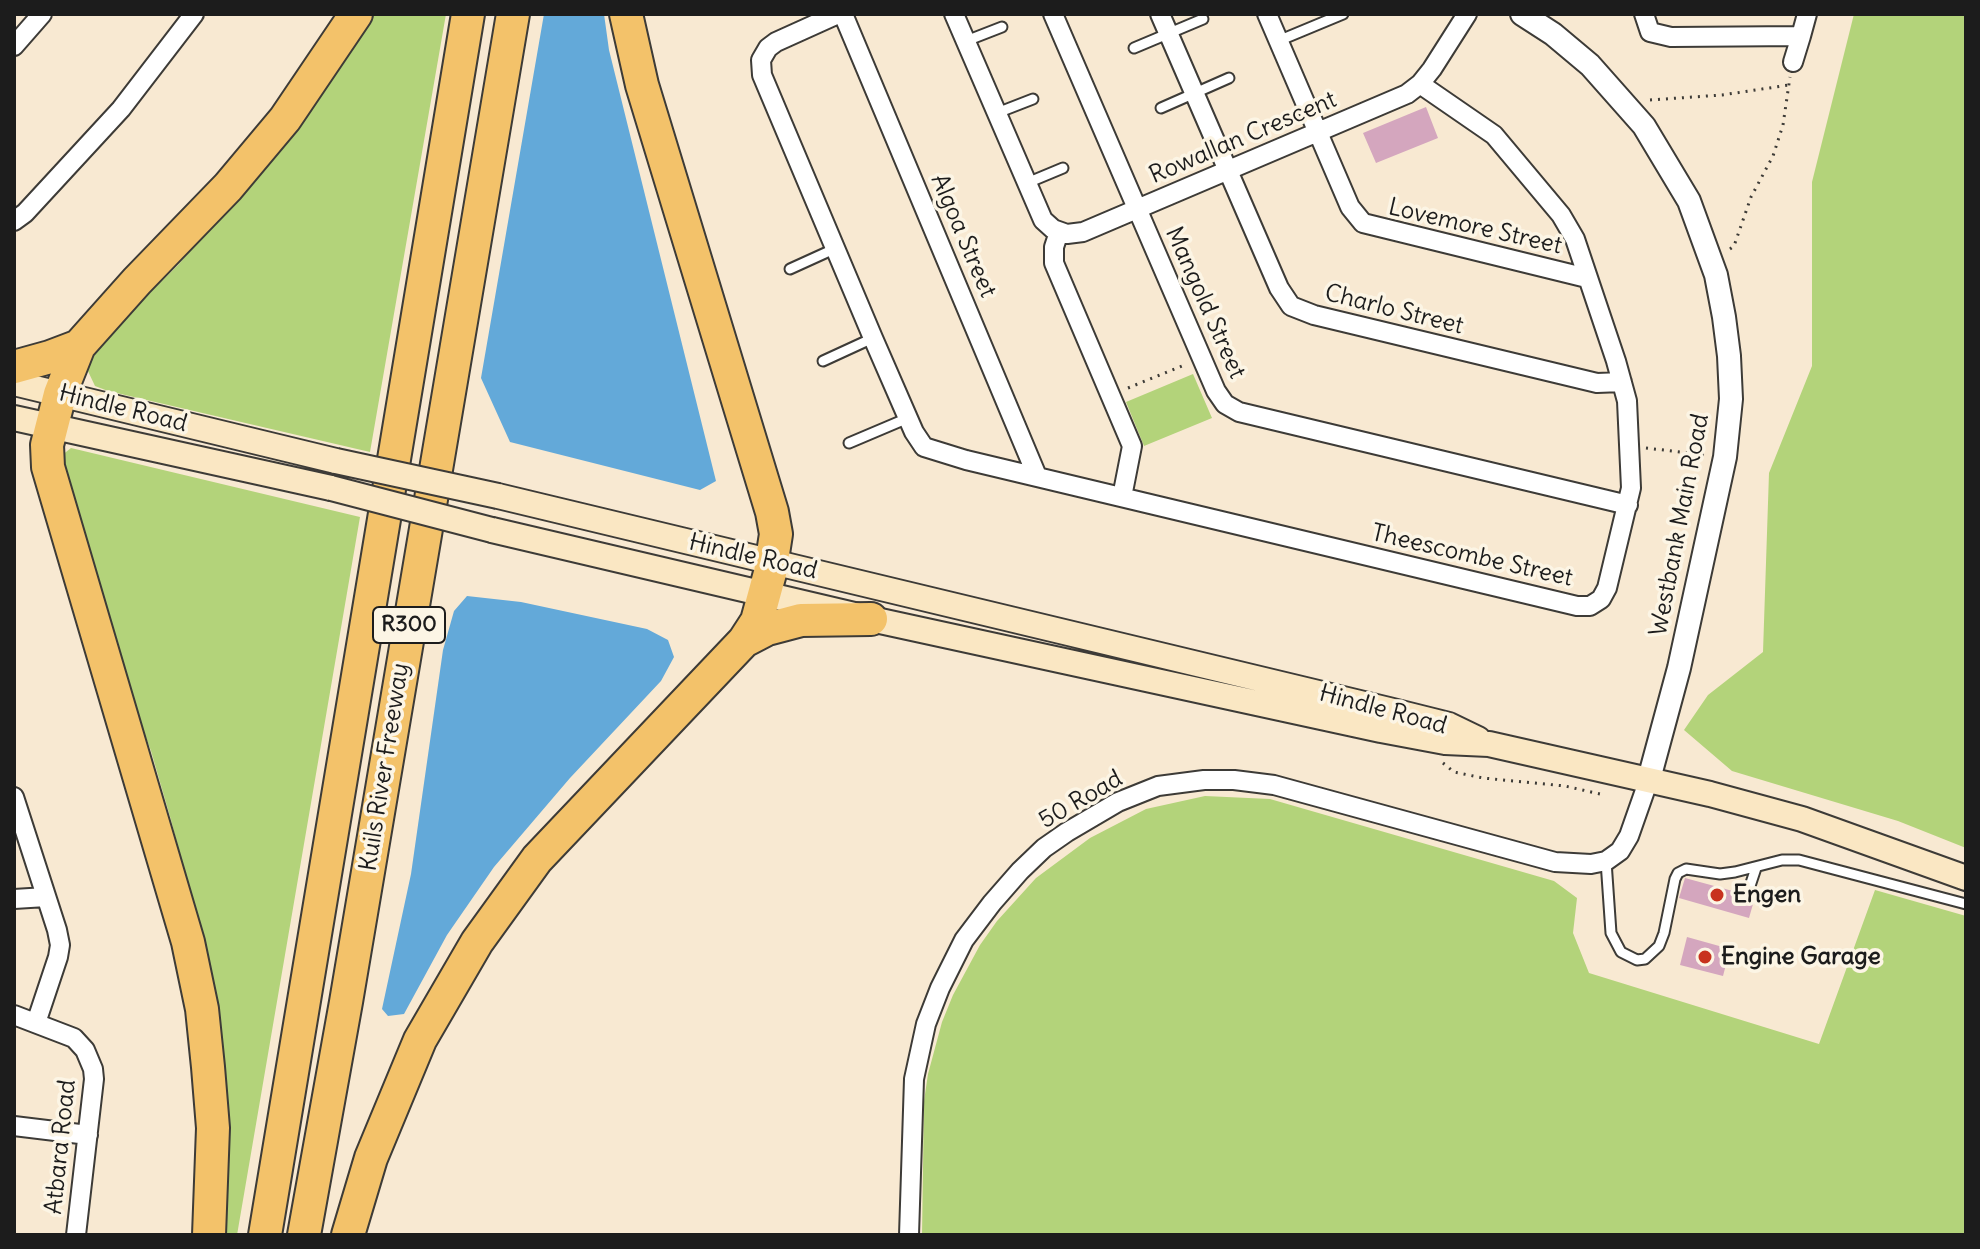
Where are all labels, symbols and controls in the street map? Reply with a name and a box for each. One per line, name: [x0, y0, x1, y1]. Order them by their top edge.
street label: Rowallan Crescent: [1145, 86, 1341, 190]
street label: Algoa Street: [924, 170, 1002, 302]
street label: Lovemore Street: [1385, 193, 1565, 261]
street label: Mangold Street: [1159, 223, 1251, 383]
street label: Charlo Street: [1322, 279, 1466, 341]
street label: Hindle Road: [56, 379, 190, 439]
street label: Westbank Main Road: [1644, 411, 1716, 639]
street label: Theescombe Street: [1369, 519, 1575, 593]
street label: Hindle Road: [686, 528, 820, 586]
road number: R300: [373, 607, 445, 643]
street label: Kuils River Freeway: [354, 661, 416, 873]
street label: Hindle Road: [1316, 679, 1450, 741]
street label: 50 Road: [1034, 765, 1128, 835]
place label: Engen: [1733, 881, 1801, 909]
marker: Engen: [1708, 886, 1726, 904]
place label: Engine Garage: [1721, 943, 1881, 971]
marker: Engine Garage: [1696, 948, 1714, 966]
street label: Atbara Road: [40, 1078, 82, 1216]

